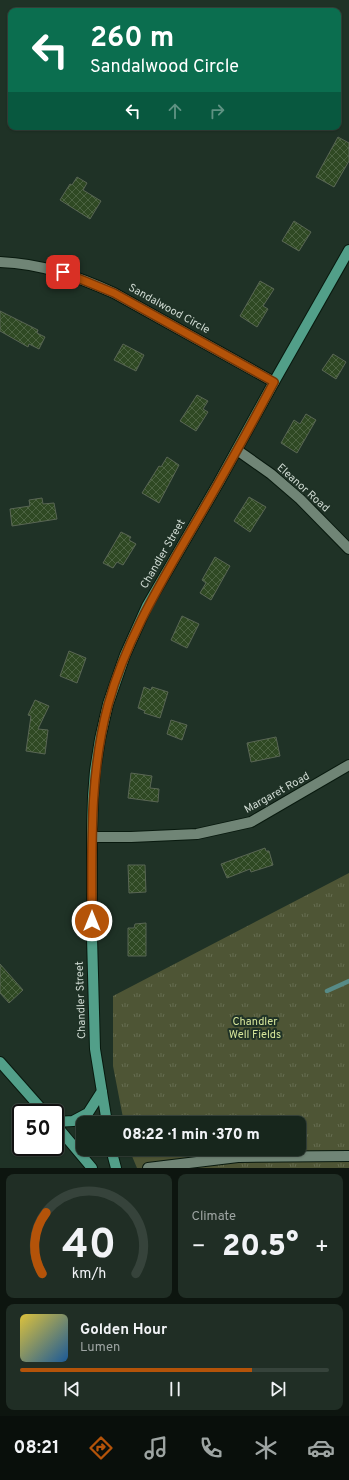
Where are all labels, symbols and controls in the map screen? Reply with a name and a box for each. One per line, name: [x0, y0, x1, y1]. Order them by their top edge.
text: 260 m: [90, 21, 174, 57]
icon: left: [24, 24, 76, 76]
text: Sandalwood Circle: [90, 56, 239, 79]
icon: left: [122, 100, 144, 122]
icon: ahead: [164, 100, 186, 122]
icon: right: [206, 100, 228, 122]
pin: [46, 255, 80, 289]
icon: arrive: [52, 261, 74, 283]
street label: Sandalwood Circle: [126, 281, 212, 337]
street label: Eleanor Road: [274, 461, 332, 515]
street label: Chandler Street: [137, 517, 189, 591]
street label: Margaret Road: [242, 769, 312, 817]
position arrow: [71, 900, 113, 942]
street label: Chandler Street: [73, 961, 89, 1039]
park label: Chandler Well Fields: [229, 1015, 281, 1042]
speed limit sign: 50: [12, 1104, 64, 1156]
text: 08:22 · 1 min · 370 m: [122, 1126, 260, 1145]
text: Climate: [192, 1209, 236, 1225]
text: 40: [62, 1220, 116, 1273]
text: 20.5°: [222, 1229, 298, 1266]
text: −: [192, 1234, 206, 1261]
text: +: [315, 1234, 329, 1261]
text: km/h: [71, 1265, 106, 1283]
text: Golden Hour: [80, 1321, 167, 1340]
text: Lumen: [80, 1340, 120, 1356]
icon: previous: [61, 1378, 83, 1400]
icon: pause: [164, 1378, 186, 1400]
icon: next: [267, 1378, 289, 1400]
icon: directions: [87, 1434, 115, 1462]
icon: music: [142, 1434, 170, 1462]
icon: phone: [197, 1434, 225, 1462]
icon: climate: [252, 1434, 280, 1462]
icon: car: [307, 1434, 335, 1462]
text: 08:21: [14, 1437, 59, 1460]

